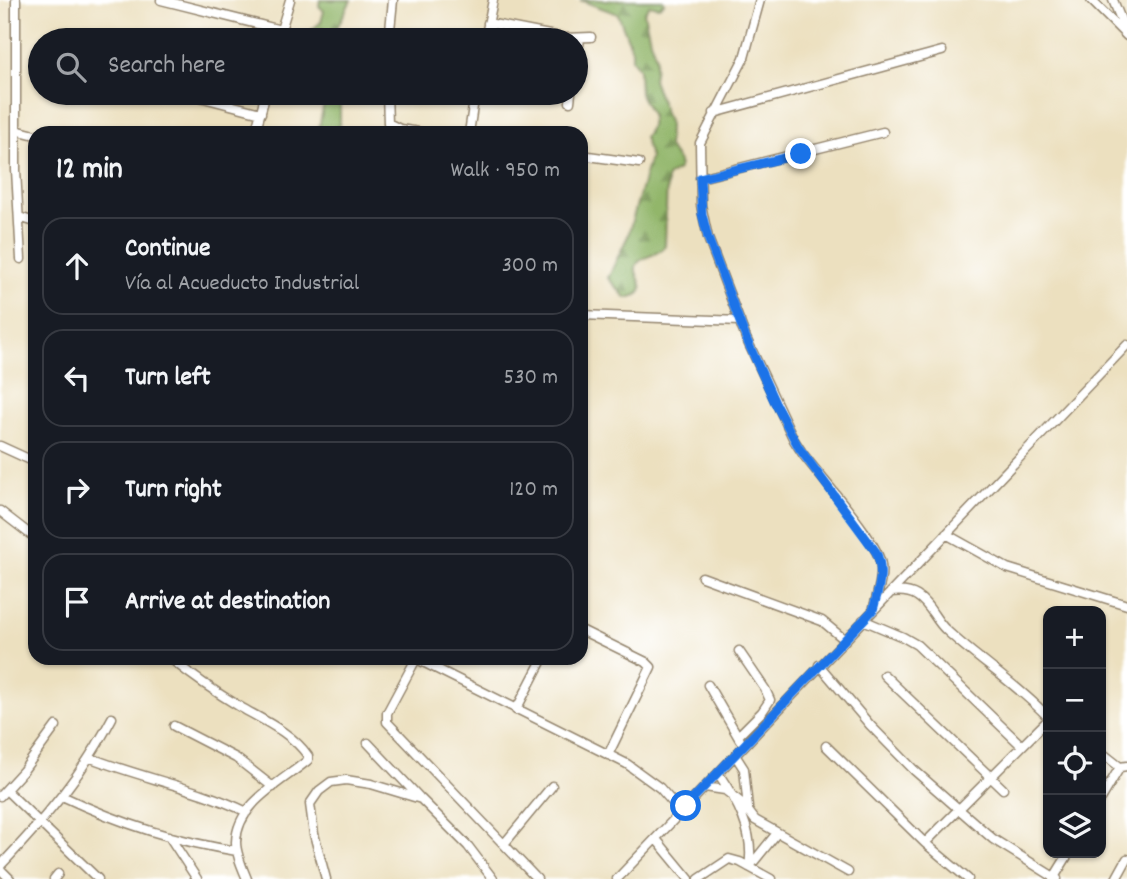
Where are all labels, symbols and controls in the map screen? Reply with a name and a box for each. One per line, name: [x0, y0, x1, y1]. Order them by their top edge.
search box: [28, 28, 588, 105]
icon: search: [52, 48, 90, 86]
text: Search here: [108, 48, 226, 85]
route end: [785, 138, 816, 169]
text: 12 min: [56, 150, 123, 193]
text: Walk · 950 m: [451, 155, 560, 188]
text: Continue: [125, 231, 210, 268]
icon: ahead: [58, 247, 96, 285]
text: 300 m: [502, 250, 558, 283]
text: Vía al Acueducto Industrial: [125, 268, 359, 301]
icon: left: [58, 359, 96, 397]
text: Turn left: [125, 360, 211, 397]
text: 530 m: [504, 362, 558, 395]
icon: right: [58, 471, 96, 509]
text: Turn right: [125, 472, 222, 509]
text: 120 m: [509, 474, 558, 507]
icon: arrive: [58, 583, 96, 621]
text: Arrive at destination: [125, 584, 330, 621]
map controls: [1043, 606, 1106, 858]
button: +: [1043, 606, 1106, 669]
button: −: [1043, 669, 1106, 732]
button: locate: [1043, 732, 1106, 795]
route start: [670, 790, 701, 821]
button: layers: [1043, 795, 1106, 858]

